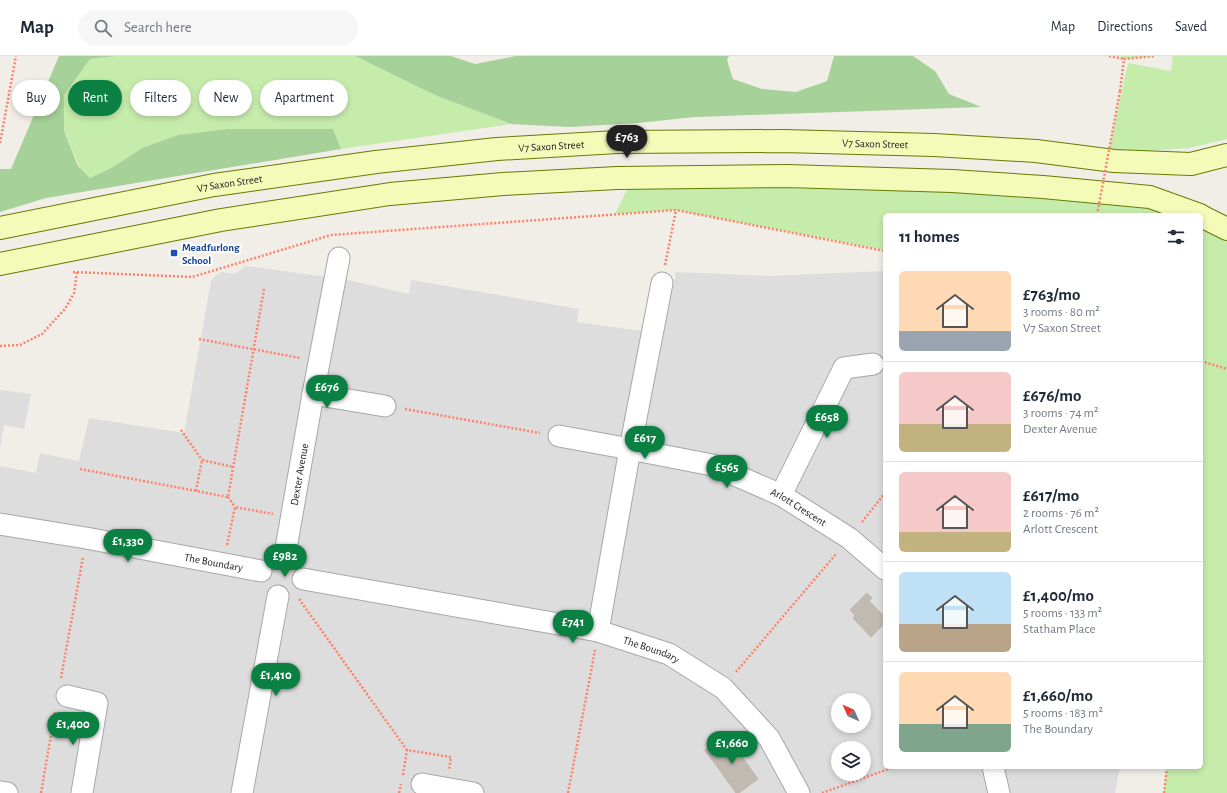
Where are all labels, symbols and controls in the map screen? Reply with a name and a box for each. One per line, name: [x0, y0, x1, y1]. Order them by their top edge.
search box: [78, 10, 358, 46]
icon: search: [92, 17, 114, 39]
text: Map: [20, 18, 54, 37]
text: Search here: [124, 20, 192, 35]
text: Map: [1051, 20, 1075, 34]
text: Directions: [1097, 20, 1153, 34]
text: Saved: [1175, 20, 1207, 34]
chip: Buy: [12, 80, 60, 116]
chip: Rent: [68, 80, 122, 116]
chip: Filters: [130, 80, 191, 116]
chip: New: [199, 80, 252, 116]
chip: Apartment: [260, 80, 348, 116]
pin: £763: [603, 125, 651, 159]
text: £763: [615, 131, 639, 144]
street label: V7 Saxon Street: [842, 138, 909, 150]
street label: V7 Saxon Street: [518, 139, 585, 154]
street label: V7 Saxon Street: [196, 173, 264, 194]
icon: filters: [1165, 226, 1187, 248]
text: 11 homes: [899, 228, 959, 245]
place label: Meadfurlong School: [182, 242, 240, 266]
marker: Meadfurlong School: [169, 248, 179, 258]
text: £763/mo: [1023, 286, 1080, 303]
icon: home: [931, 287, 979, 335]
text: 3 rooms · 80 m²: [1023, 306, 1100, 319]
text: V7 Saxon Street: [1023, 322, 1101, 335]
pin: £676: [303, 375, 351, 409]
text: £676: [315, 381, 339, 394]
text: £676/mo: [1023, 387, 1081, 404]
icon: home: [931, 388, 979, 436]
pin: £658: [803, 405, 851, 439]
text: 3 rooms · 74 m²: [1023, 407, 1099, 420]
text: £658: [815, 411, 839, 424]
text: Dexter Avenue: [1023, 423, 1097, 436]
pin: £617: [621, 426, 669, 460]
text: £617: [634, 432, 656, 445]
street label: Dexter Avenue: [289, 442, 310, 506]
pin: £565: [703, 455, 751, 489]
text: £565: [715, 461, 739, 474]
street label: Arlott Crescent: [769, 486, 829, 529]
text: £617/mo: [1023, 487, 1079, 504]
icon: home: [931, 488, 979, 536]
text: 2 rooms · 76 m²: [1023, 507, 1099, 520]
text: Arlott Crescent: [1023, 523, 1098, 536]
pin: £1,330: [95, 529, 161, 563]
text: £1,330: [112, 535, 144, 548]
pin: £982: [261, 544, 309, 578]
text: £982: [273, 550, 297, 563]
street label: The Boundary: [183, 552, 244, 574]
text: £1,400/mo: [1023, 587, 1094, 604]
icon: home: [931, 588, 979, 636]
text: 5 rooms · 133 m²: [1023, 607, 1102, 620]
pin: £741: [549, 610, 597, 644]
text: £741: [562, 616, 584, 629]
text: Statham Place: [1023, 623, 1096, 636]
street label: The Boundary: [622, 634, 682, 665]
pin: £1,410: [243, 663, 309, 697]
text: £1,410: [260, 669, 292, 682]
text: £1,660/mo: [1023, 687, 1093, 704]
icon: home: [931, 688, 979, 736]
north arrow: [831, 693, 871, 733]
map controls: [831, 693, 871, 781]
text: 5 rooms · 183 m²: [1023, 707, 1103, 720]
pin: £1,400: [40, 712, 106, 746]
text: £1,400: [56, 718, 90, 731]
text: The Boundary: [1023, 723, 1093, 736]
pin: £1,660: [699, 731, 765, 765]
text: £1,660: [716, 737, 748, 750]
button: layers: [831, 741, 871, 781]

